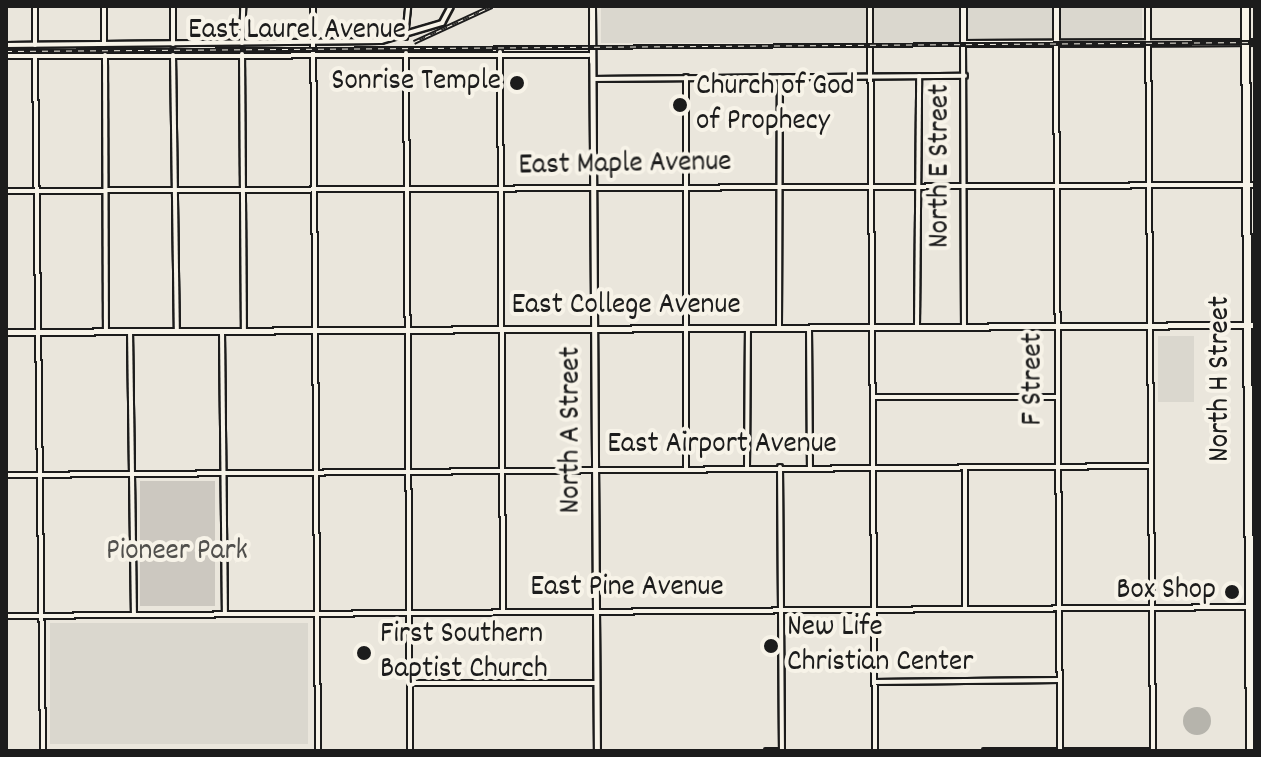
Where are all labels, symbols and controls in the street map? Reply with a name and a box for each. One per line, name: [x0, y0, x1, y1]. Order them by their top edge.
street label: East Laurel Avenue: [188, 14, 406, 50]
place label: Sonrise Temple: [331, 65, 501, 101]
place label: Church of God of Prophecy: [696, 70, 855, 140]
marker: Sonrise Temple: [508, 74, 526, 92]
street label: North E Street: [924, 84, 960, 248]
marker: Church of God of Prophecy: [671, 96, 689, 114]
street label: East Maple Avenue: [518, 146, 732, 186]
street label: East College Avenue: [511, 289, 741, 325]
street label: North H Street: [1204, 296, 1240, 462]
street label: F Street: [1017, 332, 1053, 426]
street label: North A Street: [555, 346, 591, 514]
street label: East Airport Avenue: [607, 428, 837, 464]
park label: Pioneer Park: [106, 535, 248, 571]
street label: East Pine Avenue: [530, 571, 724, 607]
place label: Box Shop: [1116, 574, 1216, 610]
marker: Box Shop: [1223, 583, 1241, 601]
place label: New Life Christian Center: [787, 611, 973, 682]
place label: First Southern Baptist Church: [380, 618, 548, 688]
marker: New Life Christian Center: [762, 637, 780, 655]
marker: First Southern Baptist Church: [355, 644, 373, 662]

